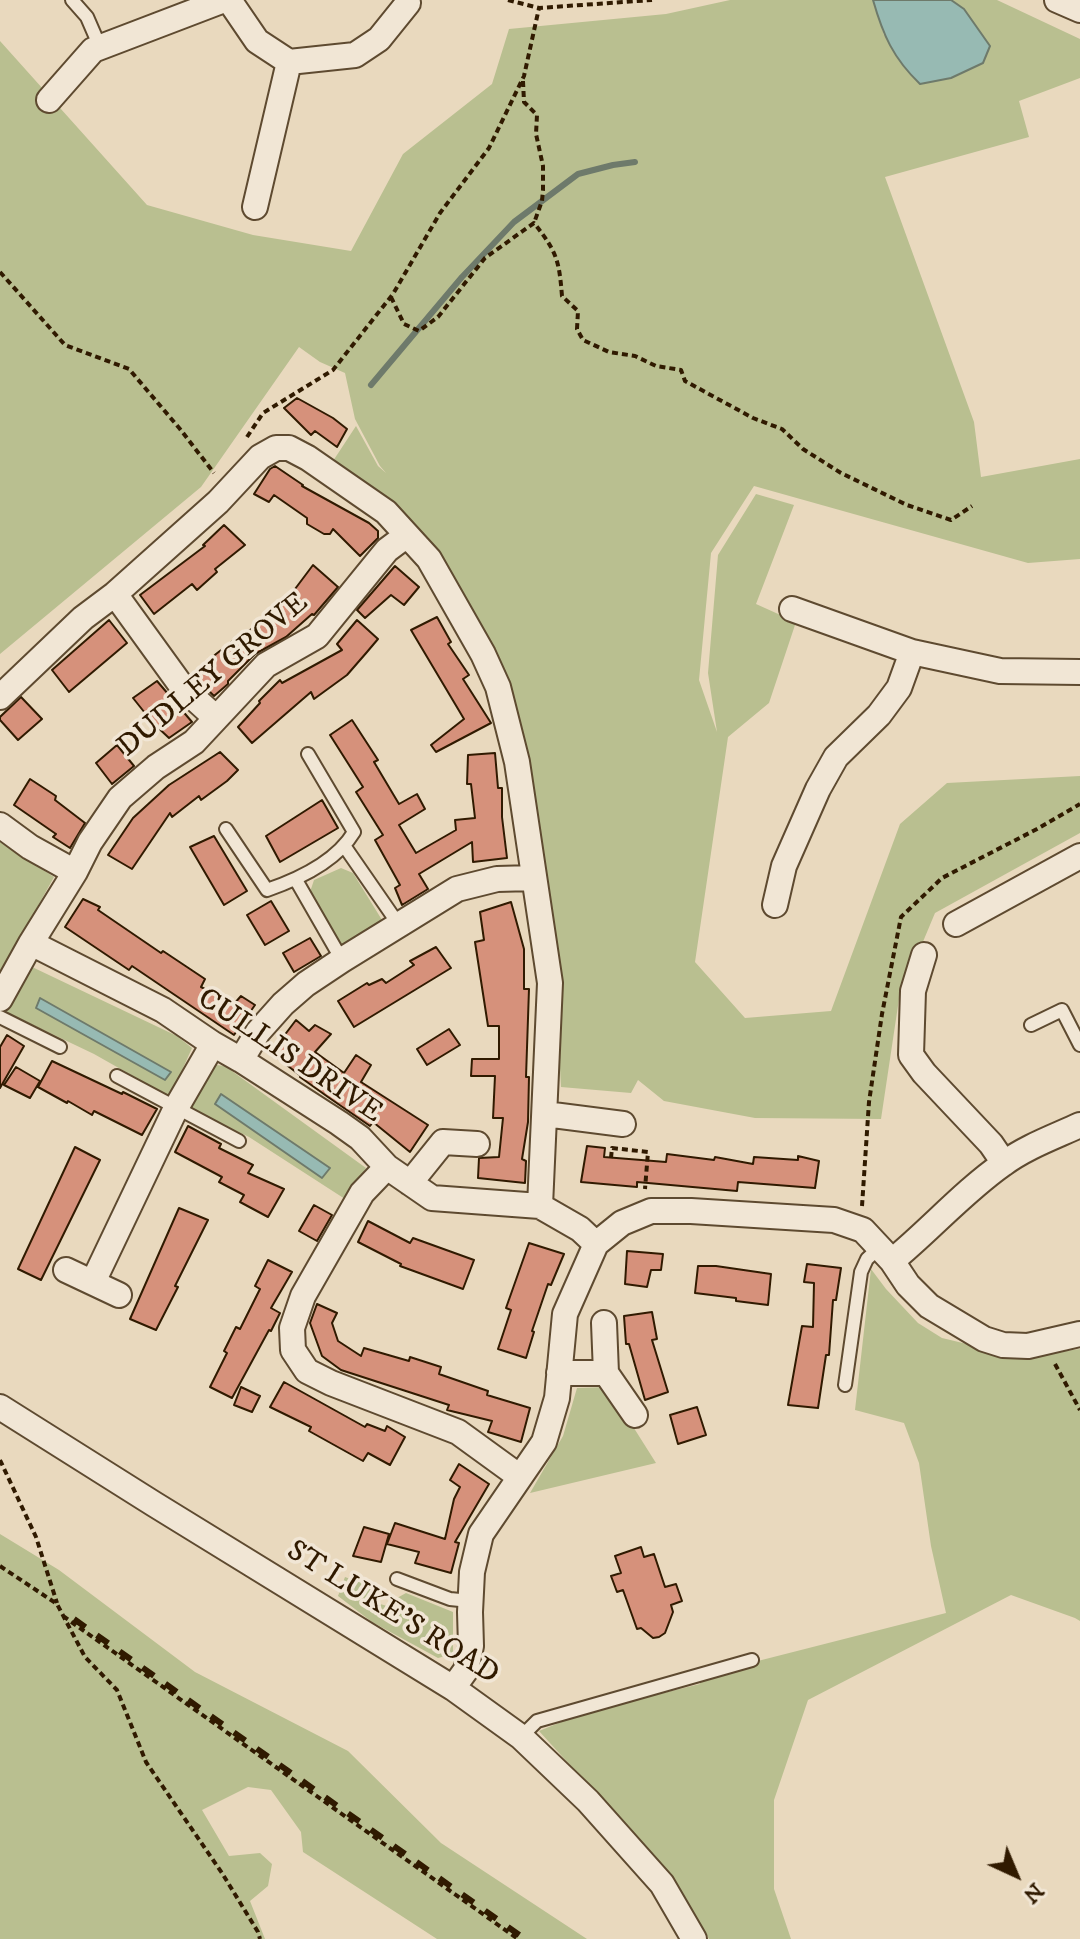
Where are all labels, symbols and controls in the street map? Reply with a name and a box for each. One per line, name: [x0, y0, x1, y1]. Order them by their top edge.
street label: DUDLEY GROVE: [112, 586, 316, 766]
street label: CULLIS DRIVE: [190, 982, 388, 1132]
street label: ST LUKE'S ROAD: [279, 1534, 505, 1694]
north arrow: [976, 1835, 1056, 1915]
text: N: [1017, 1877, 1049, 1909]

